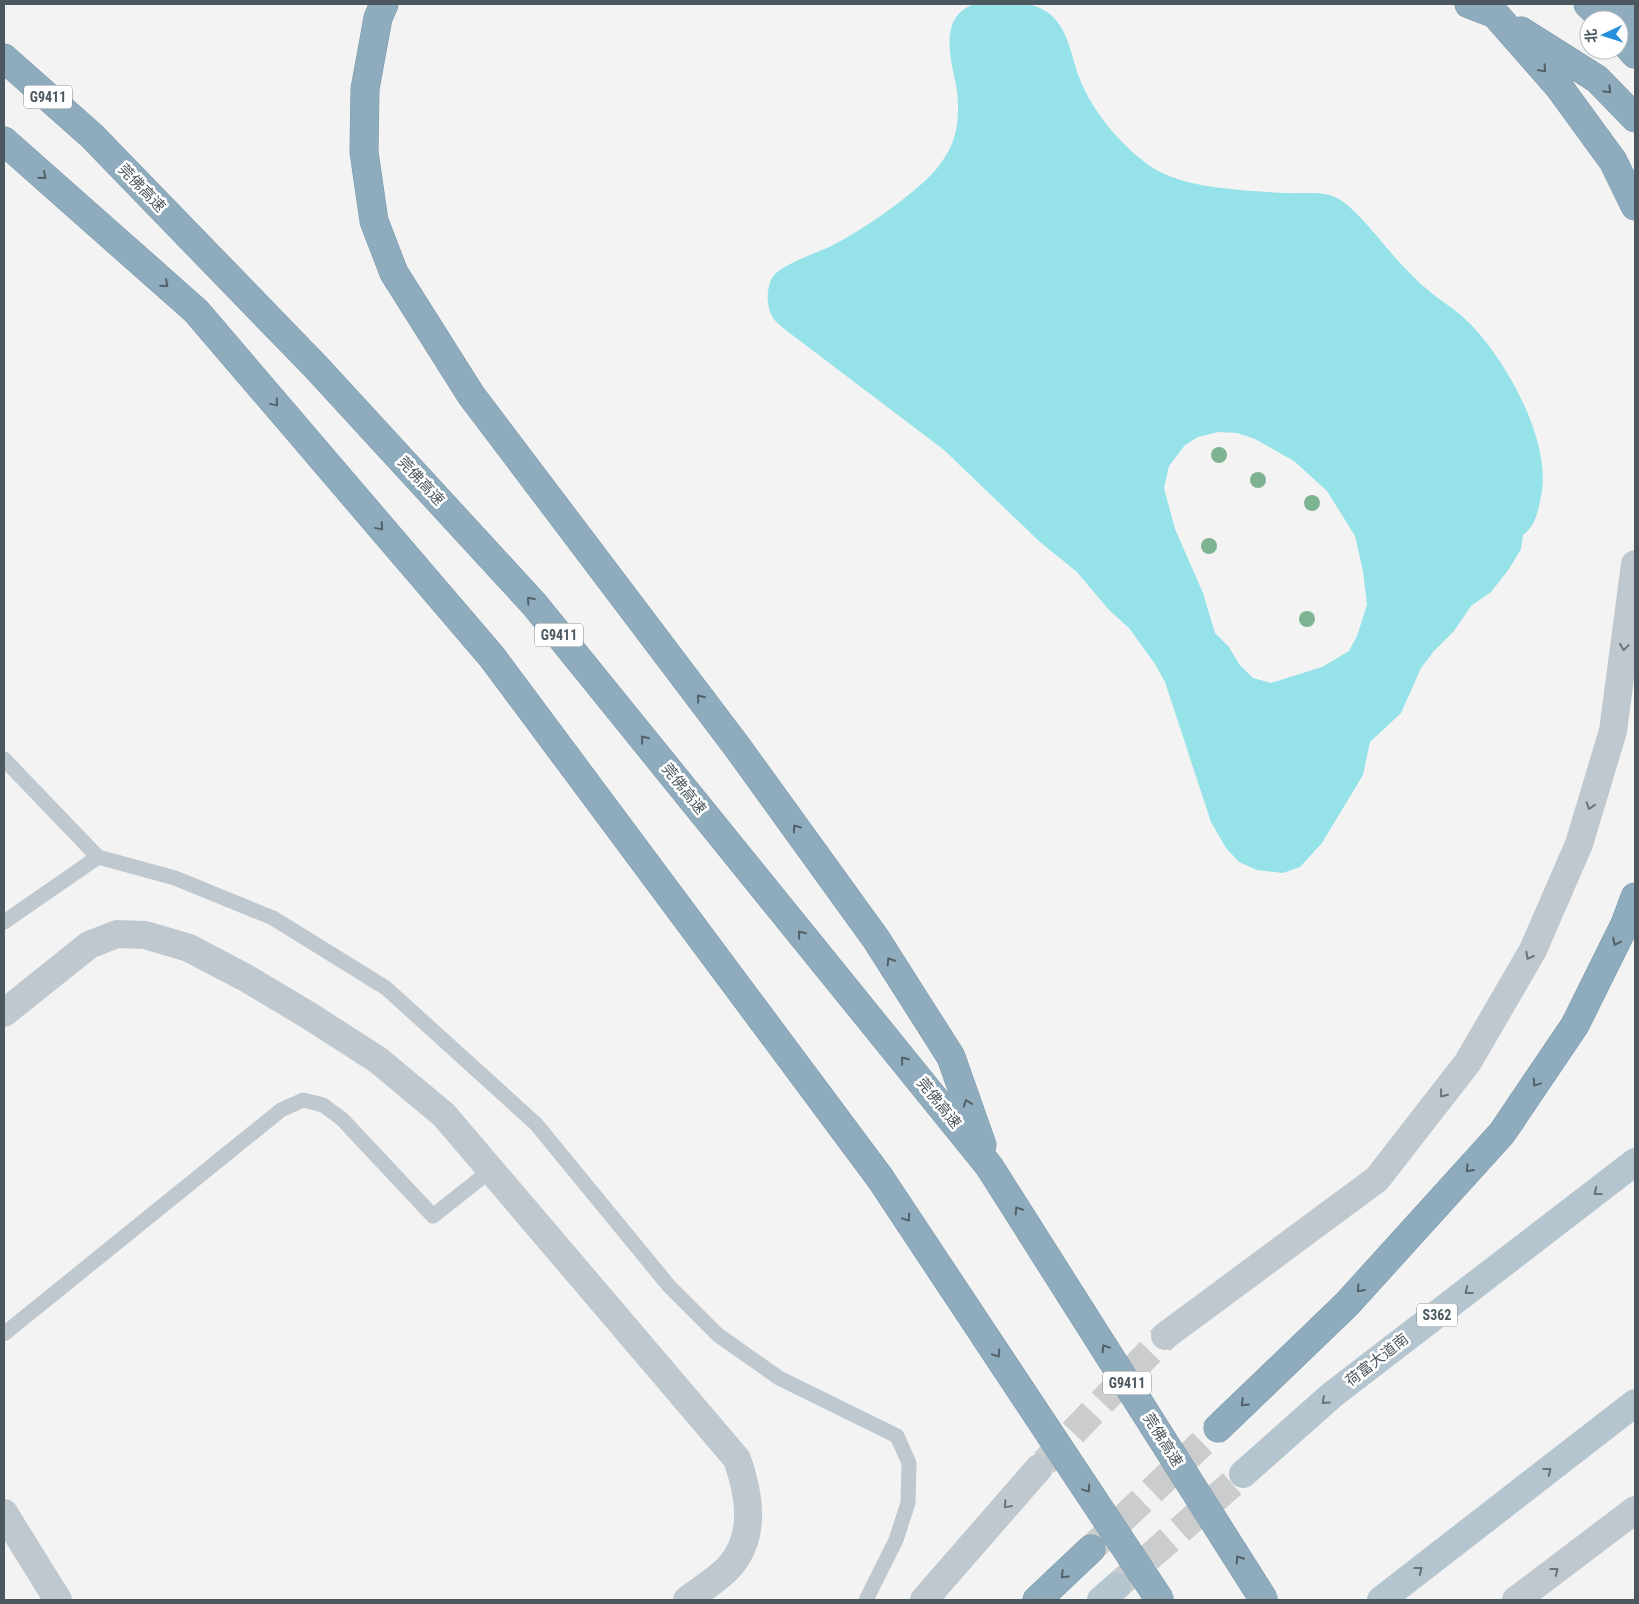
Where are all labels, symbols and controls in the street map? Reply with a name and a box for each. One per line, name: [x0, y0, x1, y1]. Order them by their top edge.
north arrow: [1579, 10, 1629, 60]
text: 北: [1583, 28, 1600, 43]
one-way arrow: [1538, 64, 1547, 73]
one-way arrow: [1602, 84, 1611, 93]
road number: G9411: [24, 85, 72, 108]
street label: 莞佛高速: [115, 160, 169, 216]
one-way arrow: [38, 170, 47, 179]
one-way arrow: [160, 278, 169, 287]
one-way arrow: [269, 397, 278, 406]
street label: 莞佛高速: [394, 453, 448, 509]
one-way arrow: [375, 521, 384, 530]
one-way arrow: [527, 596, 536, 605]
road number: G9411: [535, 624, 583, 646]
one-way arrow: [1619, 644, 1630, 652]
one-way arrow: [697, 695, 705, 704]
one-way arrow: [640, 736, 649, 745]
street label: 莞佛高速: [658, 760, 710, 818]
one-way arrow: [1586, 801, 1596, 809]
one-way arrow: [793, 825, 802, 834]
one-way arrow: [798, 930, 807, 939]
one-way arrow: [1612, 937, 1622, 946]
one-way arrow: [1526, 951, 1536, 960]
one-way arrow: [887, 957, 896, 967]
one-way arrow: [901, 1057, 909, 1066]
street label: 莞佛高速: [913, 1074, 965, 1132]
one-way arrow: [1533, 1077, 1542, 1087]
one-way arrow: [1440, 1088, 1449, 1097]
one-way arrow: [963, 1099, 973, 1108]
one-way arrow: [1466, 1163, 1475, 1172]
one-way arrow: [1593, 1186, 1603, 1195]
one-way arrow: [1015, 1207, 1024, 1216]
one-way arrow: [901, 1213, 911, 1222]
one-way arrow: [1357, 1284, 1366, 1293]
one-way arrow: [1464, 1285, 1474, 1294]
road number: S362: [1417, 1304, 1457, 1326]
street label: 荷富大道南: [1342, 1330, 1412, 1390]
one-way arrow: [1102, 1344, 1111, 1353]
one-way arrow: [991, 1348, 1000, 1358]
road number: G9411: [1103, 1372, 1151, 1395]
one-way arrow: [1322, 1395, 1331, 1404]
one-way arrow: [1241, 1397, 1250, 1406]
street label: 莞佛高速: [1139, 1410, 1187, 1470]
one-way arrow: [1542, 1468, 1551, 1477]
one-way arrow: [1081, 1484, 1090, 1493]
one-way arrow: [1004, 1499, 1013, 1508]
one-way arrow: [1236, 1555, 1245, 1564]
one-way arrow: [1413, 1568, 1422, 1576]
one-way arrow: [1549, 1568, 1558, 1576]
one-way arrow: [1061, 1569, 1070, 1578]

